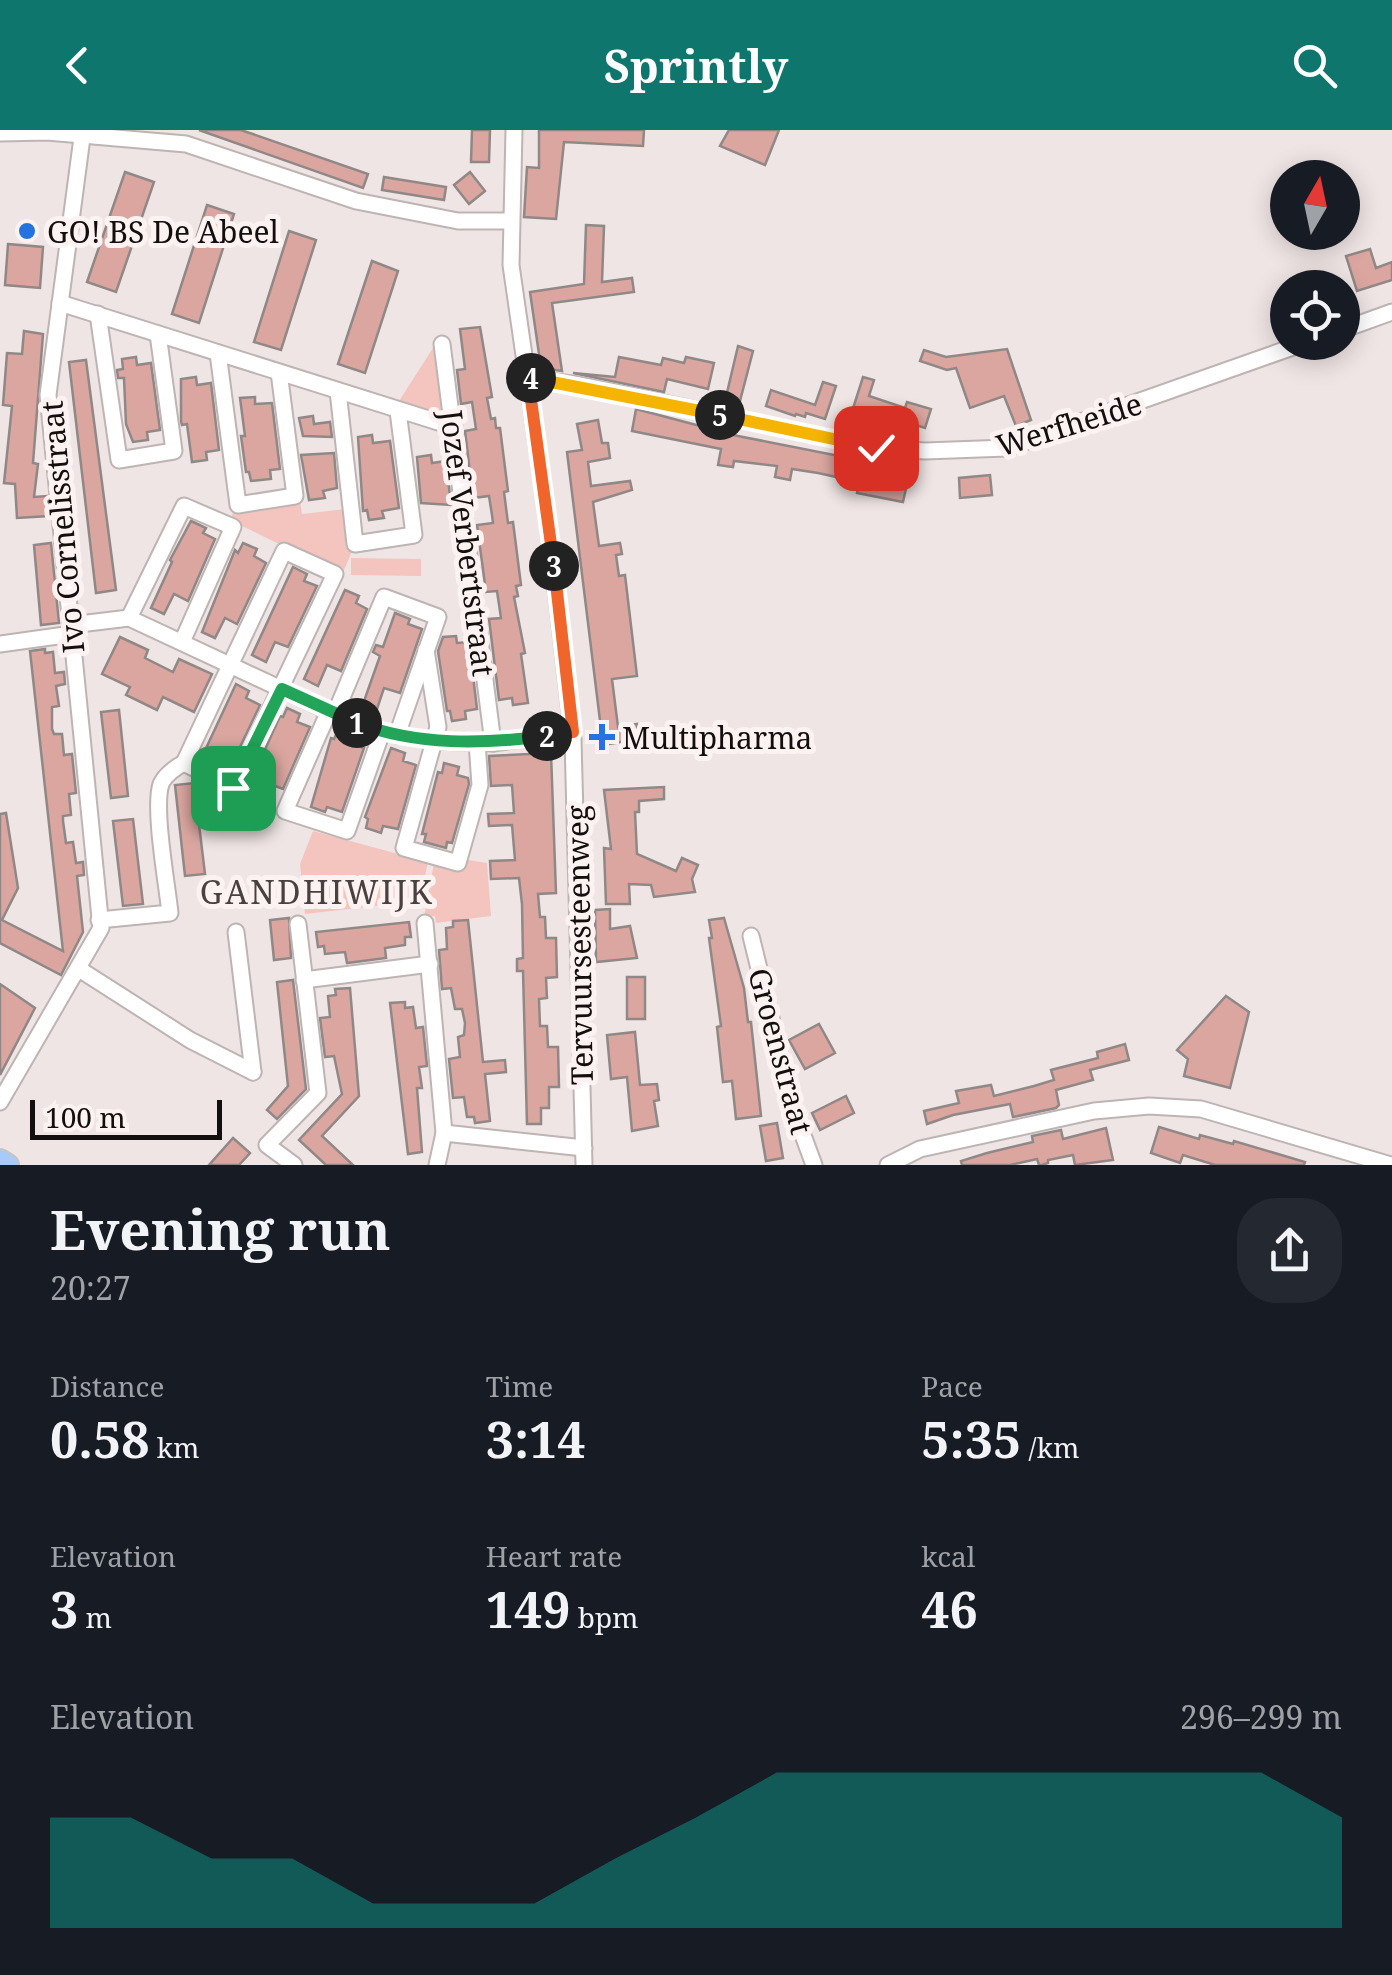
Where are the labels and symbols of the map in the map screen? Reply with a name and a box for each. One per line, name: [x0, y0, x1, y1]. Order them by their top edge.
north arrow: [1270, 160, 1360, 250]
place label: GO! BS De Abeel: [47, 211, 279, 252]
marker: GO! BS De Abeel: [16, 220, 38, 242]
pin: 4: [506, 353, 556, 403]
street label: Werfheide: [991, 382, 1147, 466]
pin: 5: [695, 390, 745, 440]
street label: Ivo Cornelisstraat: [31, 399, 93, 655]
street label: Jozef Verbertstraat: [431, 406, 505, 679]
pin: [834, 406, 919, 491]
pin: 3: [529, 541, 579, 591]
pin: 1: [332, 698, 382, 748]
pin: 2: [522, 711, 572, 761]
place label: Multipharma: [622, 717, 812, 758]
marker: Multipharma: [591, 726, 613, 748]
pin: [191, 746, 276, 831]
street label: Tervuursesteenweg: [556, 805, 602, 1085]
district label: GANDHIWIJK: [200, 870, 434, 913]
street label: Groenstraat: [739, 963, 823, 1139]
scale bar: [30, 1095, 222, 1140]

